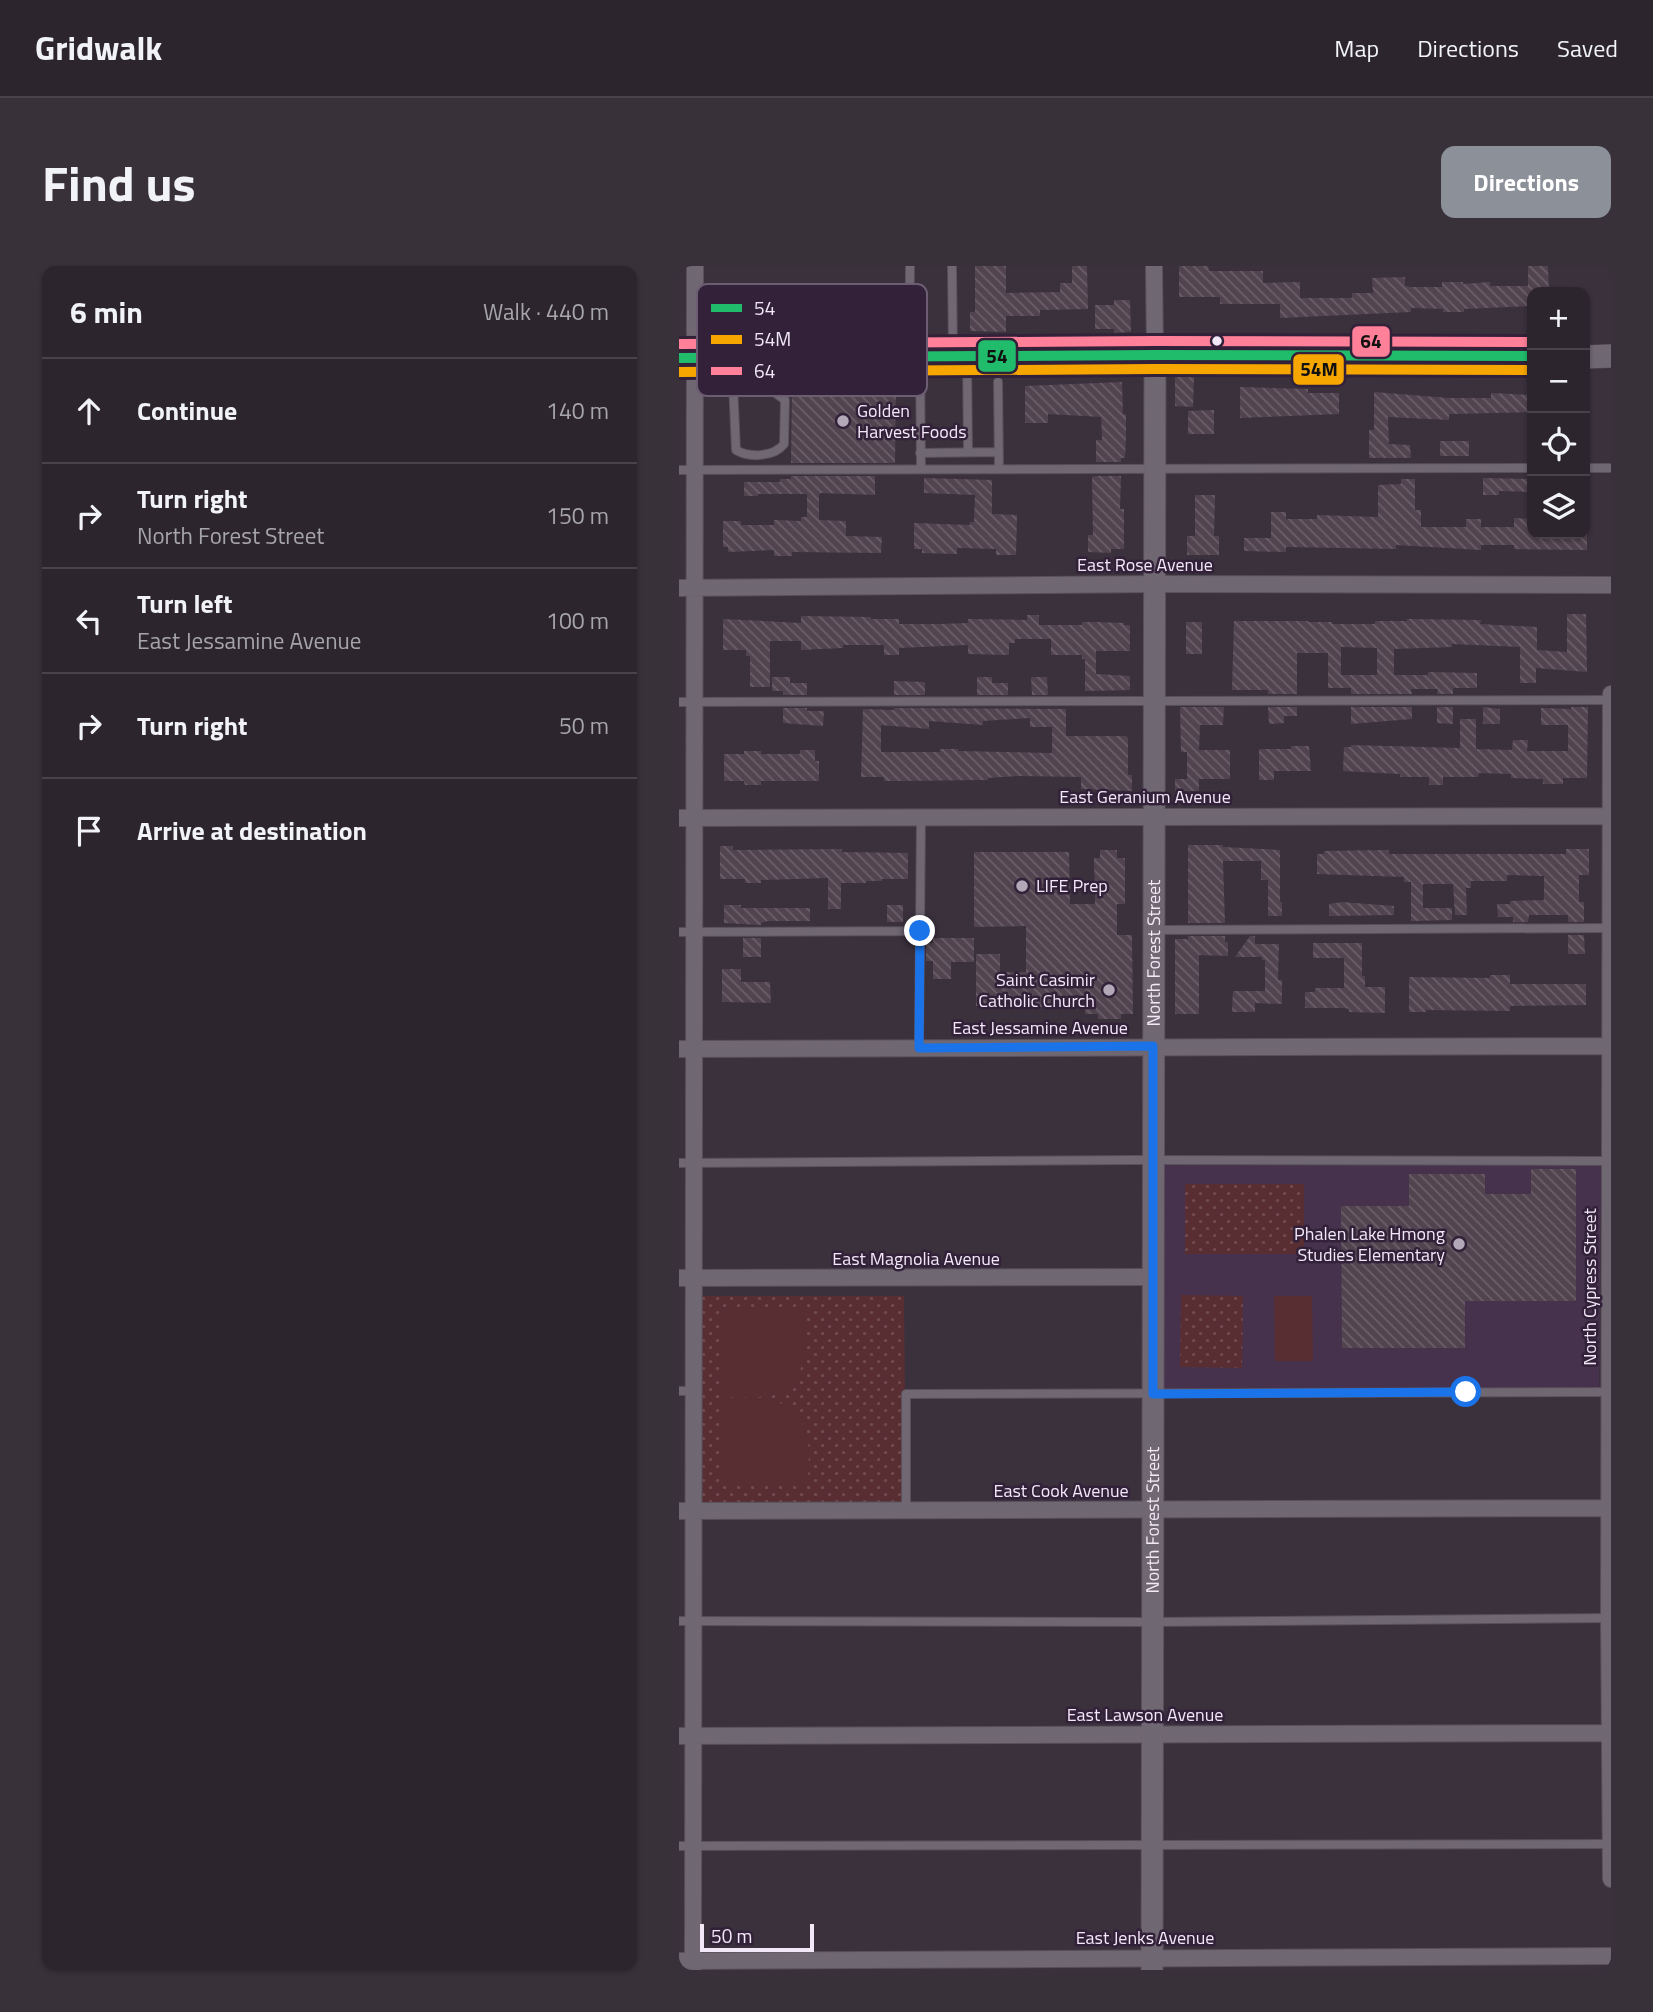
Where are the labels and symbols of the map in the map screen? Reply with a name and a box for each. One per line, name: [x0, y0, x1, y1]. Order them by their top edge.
legend: [697, 284, 927, 396]
text: 54: [754, 293, 775, 322]
text: 54M: [754, 324, 791, 353]
line badge: 64: [1351, 325, 1391, 358]
text: 64: [1360, 326, 1382, 355]
unlabelled marker: [1210, 334, 1224, 348]
line badge: 54: [977, 339, 1017, 373]
text: 54: [986, 341, 1008, 370]
line badge: 54M: [1292, 353, 1345, 386]
text: 54M: [1300, 354, 1338, 383]
text: 64: [754, 356, 775, 385]
place label: Golden Harvest Foods: [857, 397, 967, 445]
marker: Golden Harvest Foods: [835, 413, 851, 429]
street label: East Rose Avenue: [1077, 551, 1213, 578]
street label: East Geranium Avenue: [1059, 783, 1231, 810]
place label: LIFE Prep: [1036, 872, 1108, 899]
marker: LIFE Prep: [1014, 878, 1030, 894]
street label: North Forest Street: [1140, 879, 1167, 1026]
route end: [904, 915, 935, 946]
place label: Saint Casimir Catholic Church: [978, 966, 1095, 1014]
marker: Saint Casimir Catholic Church: [1101, 982, 1117, 998]
street label: East Jessamine Avenue: [952, 1014, 1128, 1041]
street label: North Cypress Street: [1576, 1207, 1603, 1366]
place label: Phalen Lake Hmong Studies Elementary: [1294, 1220, 1445, 1268]
marker: Phalen Lake Hmong Studies Elementary: [1451, 1236, 1467, 1252]
street label: East Magnolia Avenue: [832, 1245, 1000, 1272]
route start: [1450, 1376, 1481, 1407]
street label: North Forest Street: [1139, 1446, 1166, 1593]
street label: East Cook Avenue: [993, 1477, 1129, 1504]
street label: East Lawson Avenue: [1067, 1701, 1223, 1728]
scale bar: [700, 1921, 814, 1953]
street label: East Jenks Avenue: [1076, 1924, 1214, 1951]

